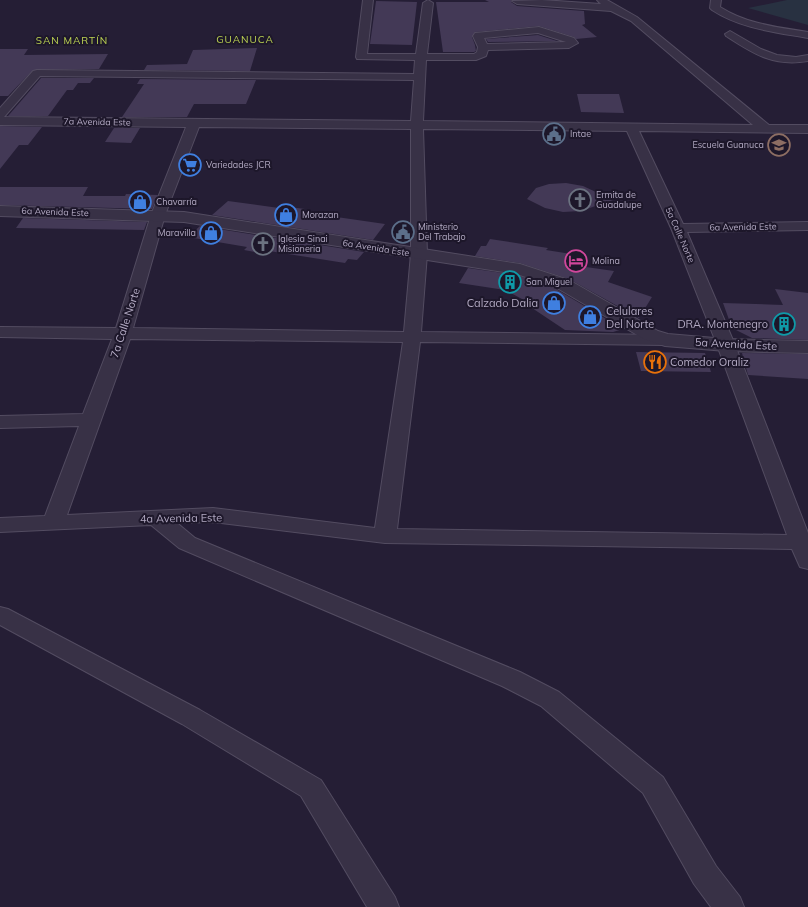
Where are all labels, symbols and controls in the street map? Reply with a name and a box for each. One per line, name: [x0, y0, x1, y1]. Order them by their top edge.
district label: GUANUCA: [216, 33, 274, 46]
district label: SAN MARTÍN: [36, 34, 108, 47]
street label: 7a Avenida Este: [63, 115, 131, 128]
public building icon: Intae: [541, 121, 567, 147]
place label: Intae: [570, 128, 591, 139]
school or university icon: Escuela Guanuca: [766, 132, 792, 158]
place label: Escuela Guanuca: [692, 139, 764, 150]
supermarket icon: Variedades JCR: [177, 152, 203, 178]
place label: Variedades JCR: [206, 159, 271, 170]
church icon: Ermita de Guadalupe: [567, 187, 593, 213]
shop icon: Chavarría: [127, 189, 153, 215]
place label: Ermita de Guadalupe: [596, 189, 642, 210]
place label: Chavarría: [156, 196, 197, 207]
shop icon: Morazan: [273, 202, 299, 228]
street label: 6a Avenida Este: [21, 205, 89, 218]
street label: 5a Calle Norte: [663, 205, 698, 264]
place label: Morazan: [302, 209, 339, 220]
public building icon: Ministerio Del Trabajo: [390, 219, 416, 245]
shop icon: Maravilla: [198, 220, 224, 246]
street label: 6a Avenida Este: [709, 220, 777, 233]
place label: Ministerio Del Trabajo: [418, 221, 466, 242]
place label: Maravilla: [158, 227, 196, 238]
church icon: Iglesia Sinai Misioneria: [250, 231, 276, 257]
place label: Iglesia Sinai Misioneria: [278, 233, 328, 254]
street label: 6a Avenida Este: [342, 237, 410, 258]
hotel icon: Molina: [563, 248, 589, 274]
place label: Molina: [592, 255, 620, 266]
building icon: San Miguel: [497, 269, 523, 295]
place label: San Miguel: [526, 276, 572, 287]
street label: 7a Calle Norte: [107, 286, 143, 360]
shop icon: Calzado Dalia: [541, 290, 567, 316]
place label: Calzado Dalia: [467, 296, 538, 310]
shop icon: Celulares Del Norte: [577, 304, 603, 330]
place label: Celulares Del Norte: [606, 304, 654, 331]
building icon: DRA. Montenegro: [771, 311, 797, 337]
place label: DRA. Montenegro: [677, 317, 768, 331]
street label: 5a Avenida Este: [695, 335, 777, 353]
restaurant icon: Comedor Oraliz: [642, 349, 668, 375]
place label: Comedor Oraliz: [670, 355, 749, 369]
street label: 4a Avenida Este: [140, 510, 222, 526]

